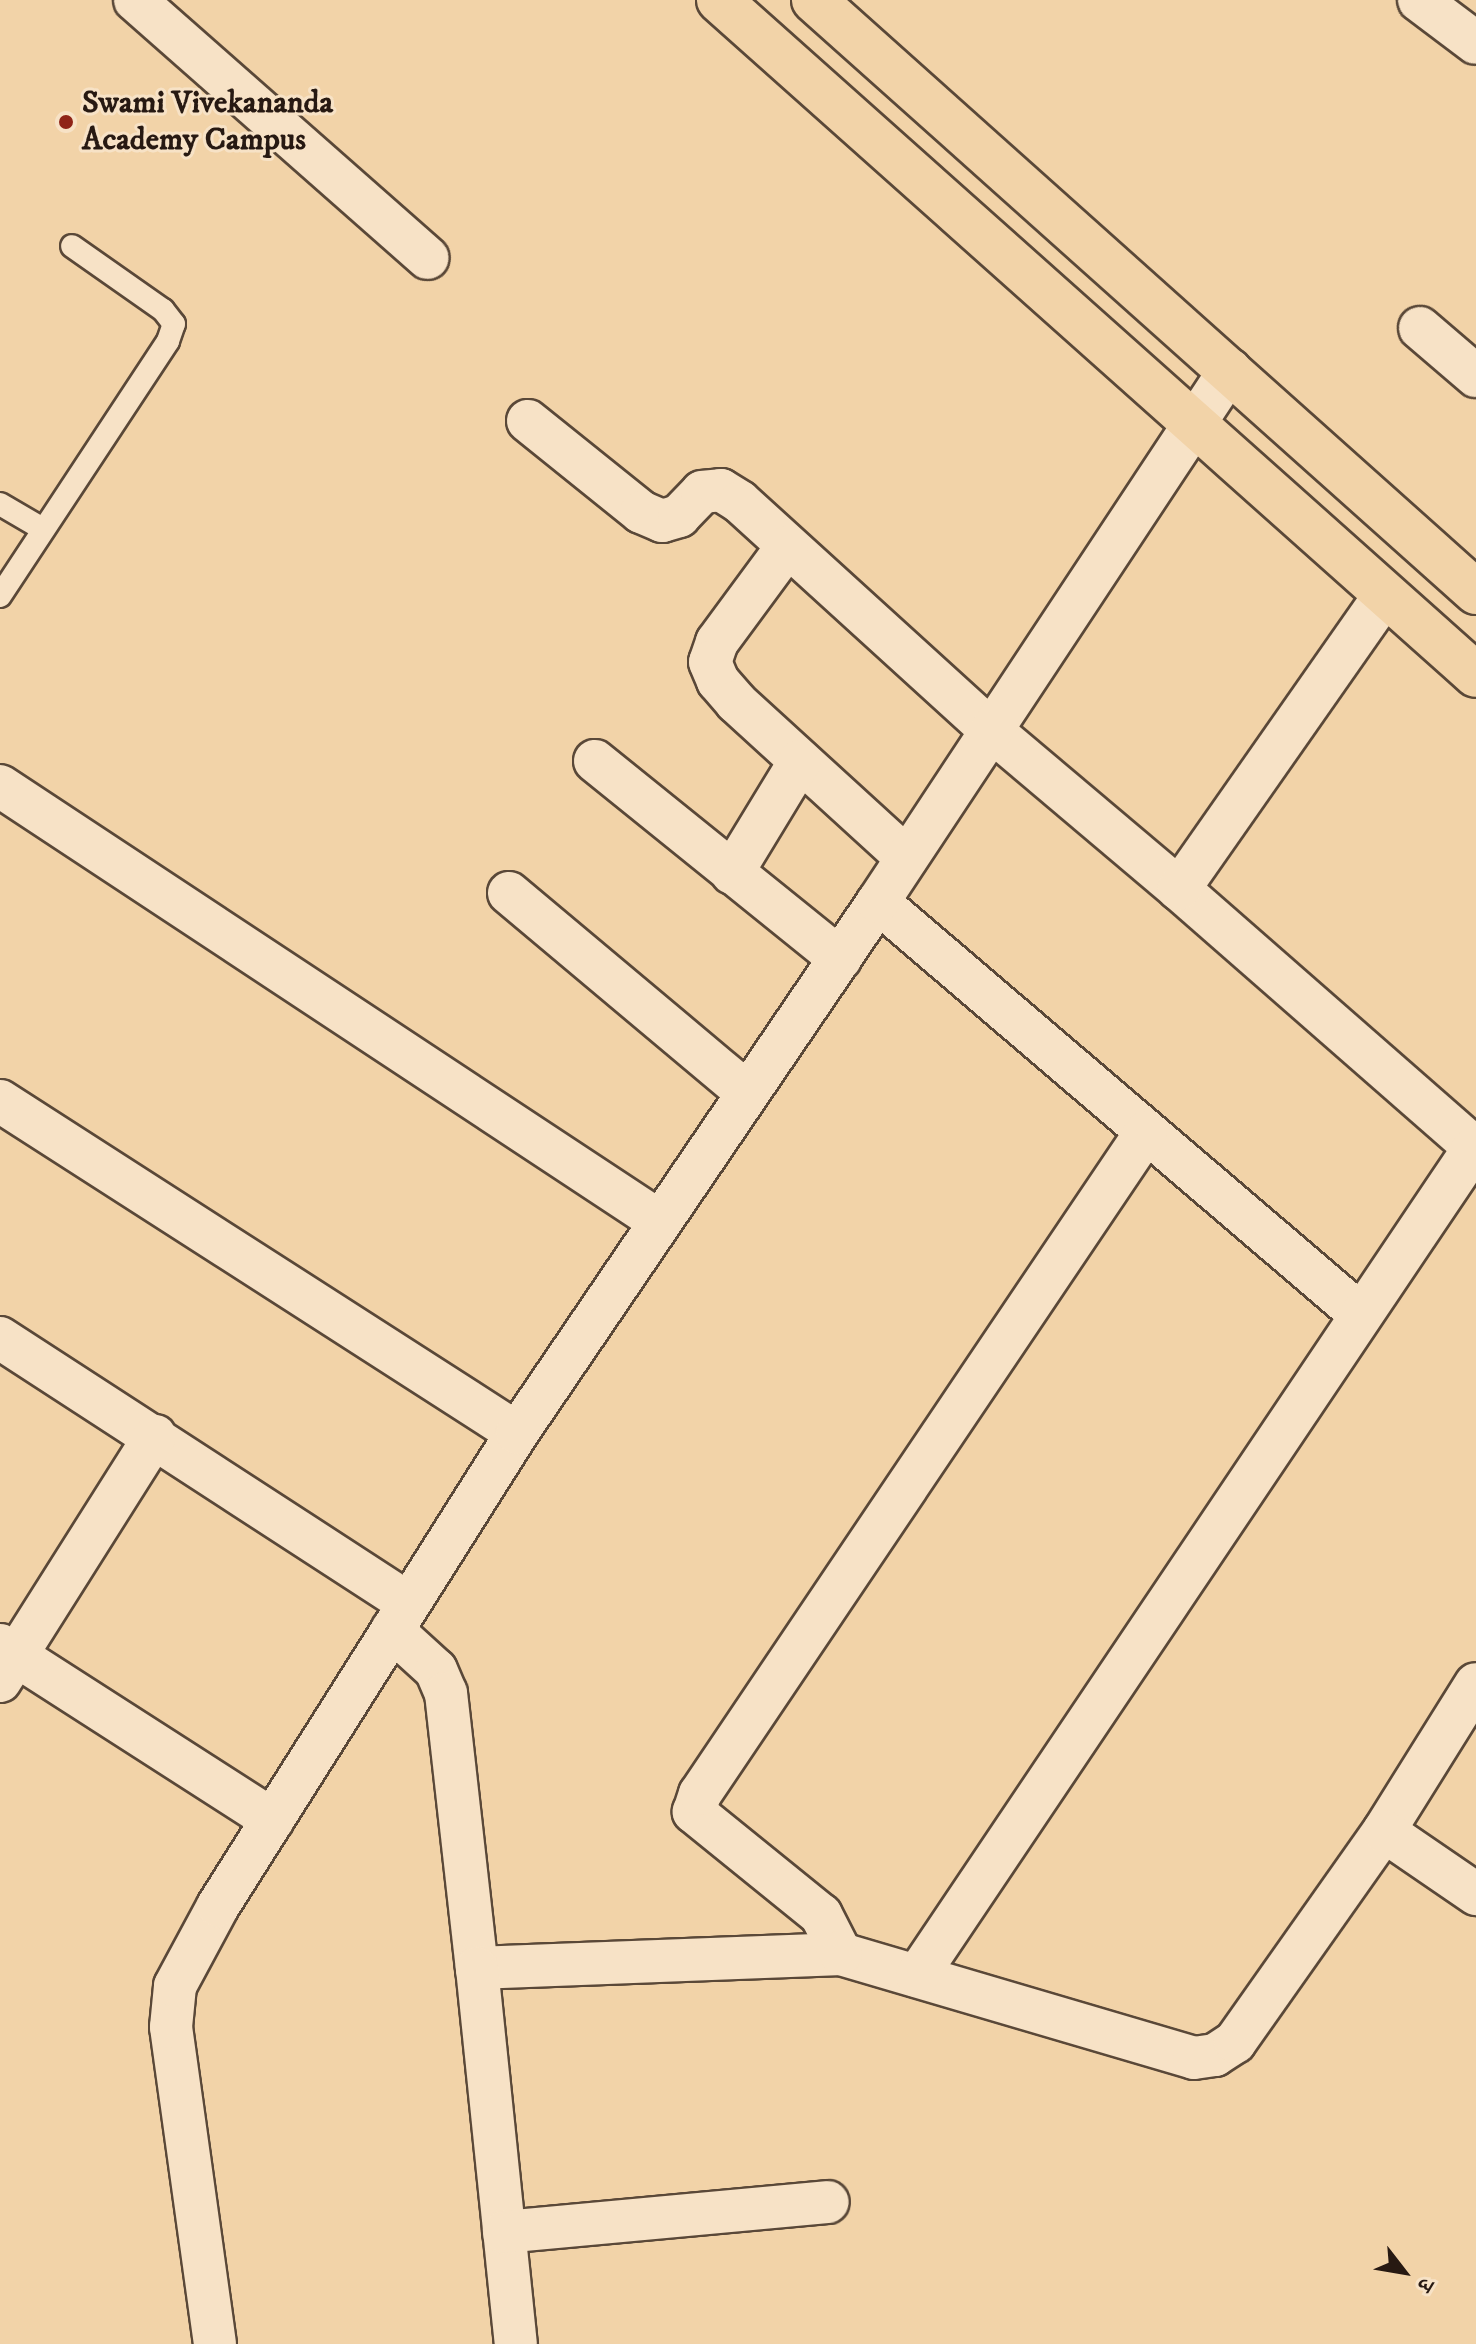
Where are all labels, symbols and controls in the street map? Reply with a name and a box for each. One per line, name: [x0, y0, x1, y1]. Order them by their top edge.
place label: Swami Vivekananda Academy Campus: [82, 85, 333, 160]
marker: Swami Vivekananda Academy Campus: [57, 113, 75, 131]
north arrow: [1364, 2232, 1444, 2312]
text: उ: [1411, 2273, 1439, 2296]

